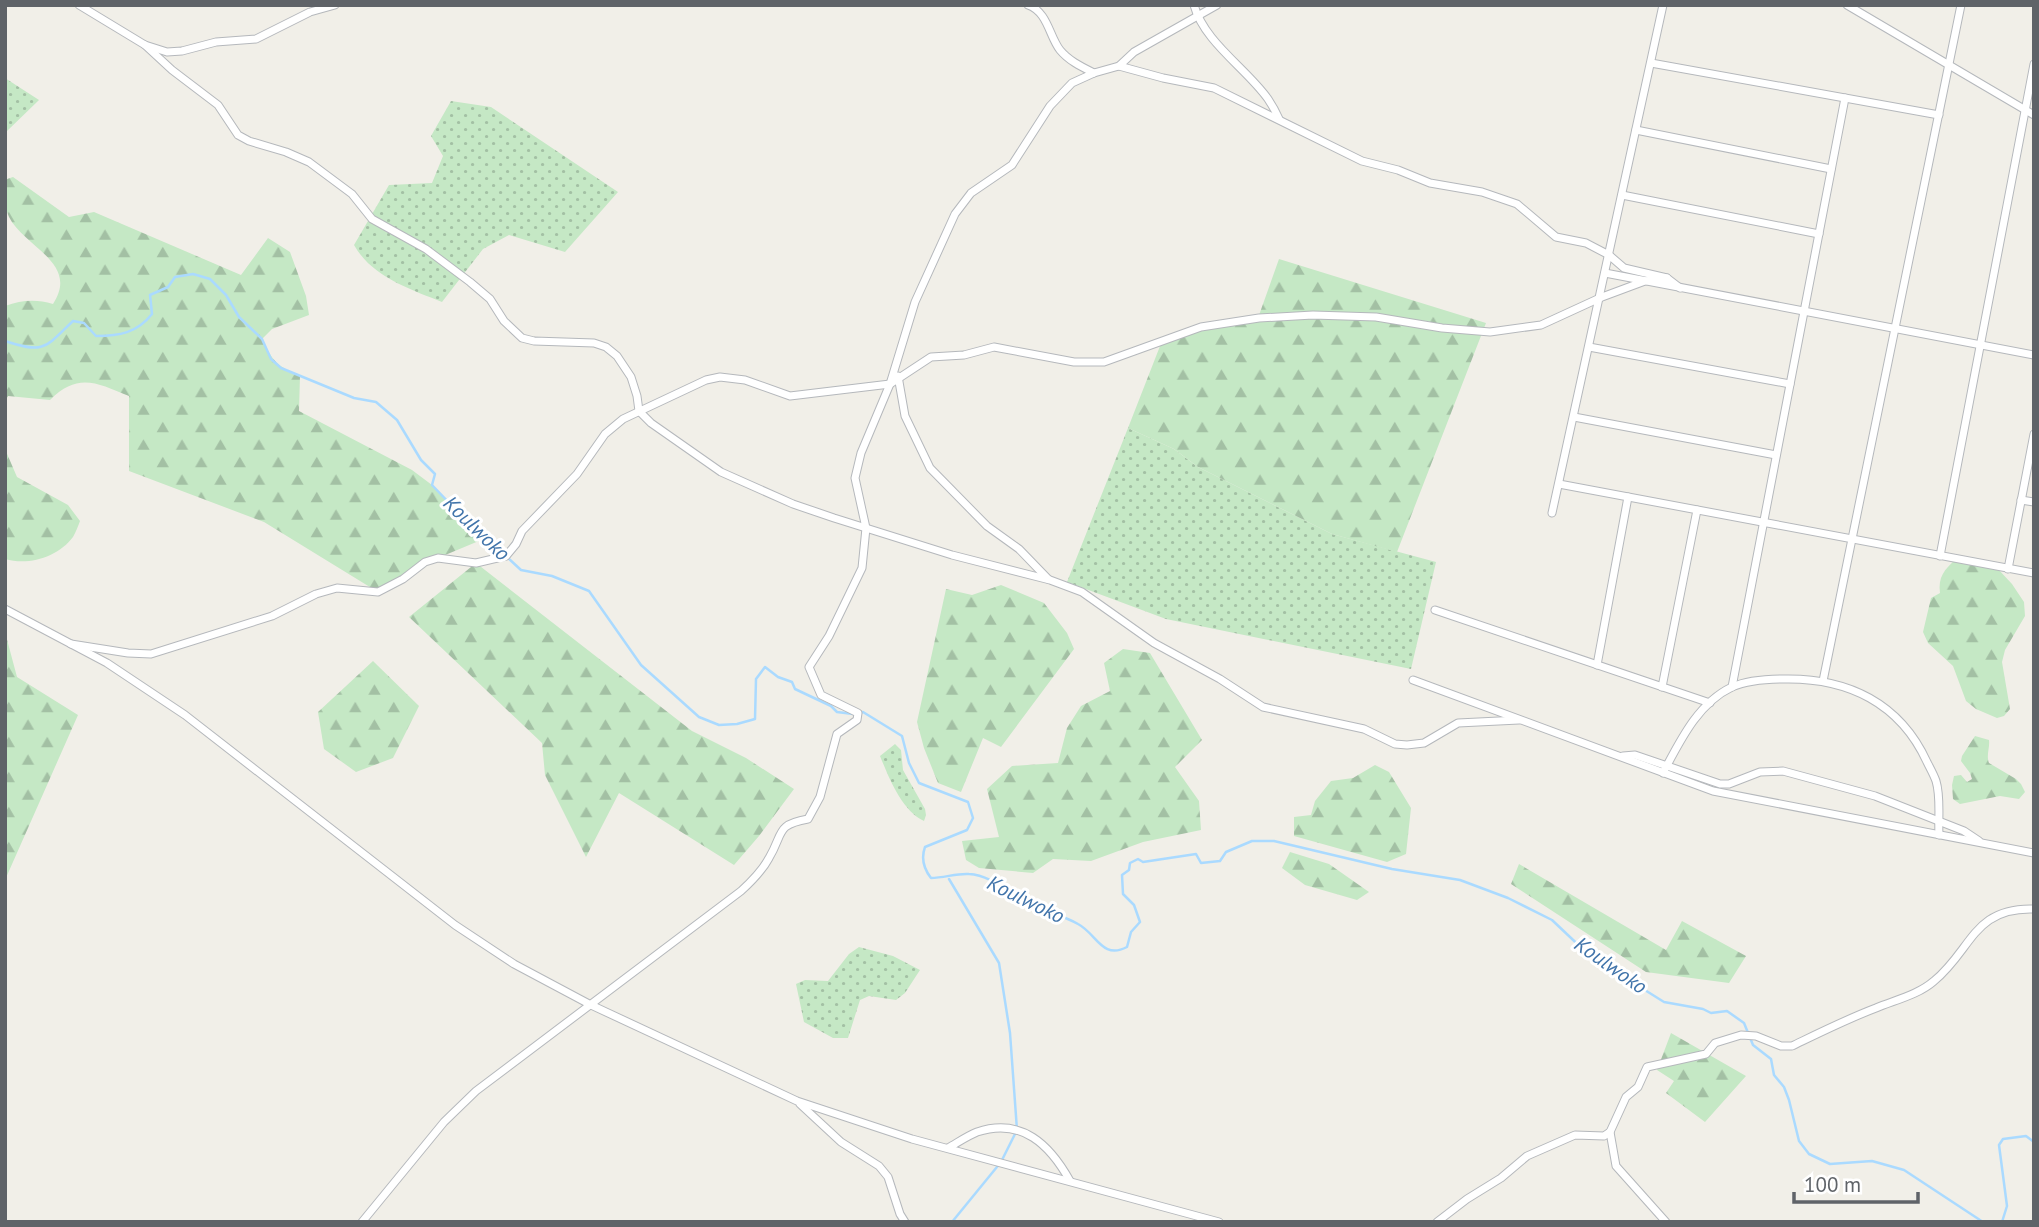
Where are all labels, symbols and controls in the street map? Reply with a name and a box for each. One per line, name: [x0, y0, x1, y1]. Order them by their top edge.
water label: Koulwoko: [438, 490, 516, 566]
water label: Koulwoko: [983, 869, 1069, 929]
water label: Koulwoko: [1569, 930, 1653, 1000]
scale bar: [1794, 1160, 1918, 1204]
text: 100 m: [1804, 1171, 1861, 1198]

